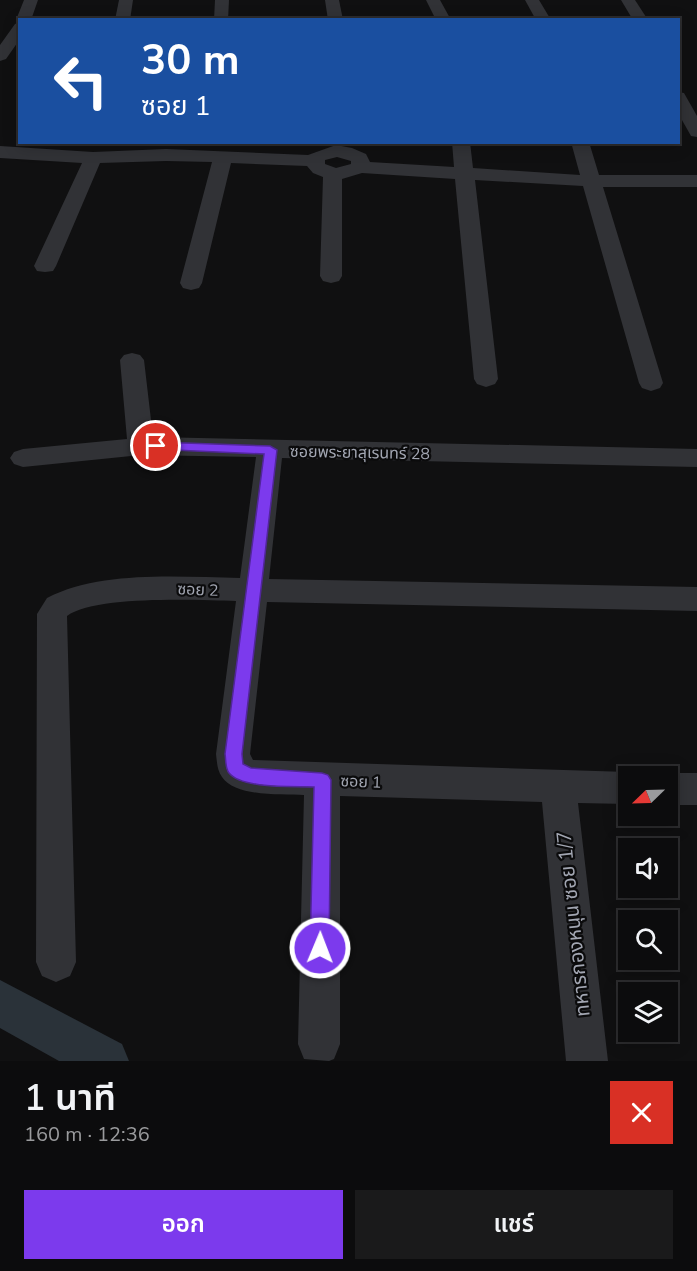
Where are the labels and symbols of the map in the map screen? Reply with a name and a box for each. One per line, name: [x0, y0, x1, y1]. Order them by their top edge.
pin: [130, 420, 181, 471]
street label: ซอยพระยาสุเรนทร์ 28: [290, 441, 430, 465]
street label: ซอย 2: [177, 578, 219, 602]
north arrow: [618, 766, 678, 826]
street label: ซอย 1: [340, 770, 382, 794]
street label: ทหารกองหนุน ซอย 1/7: [550, 830, 597, 1018]
position arrow: [288, 916, 352, 980]

